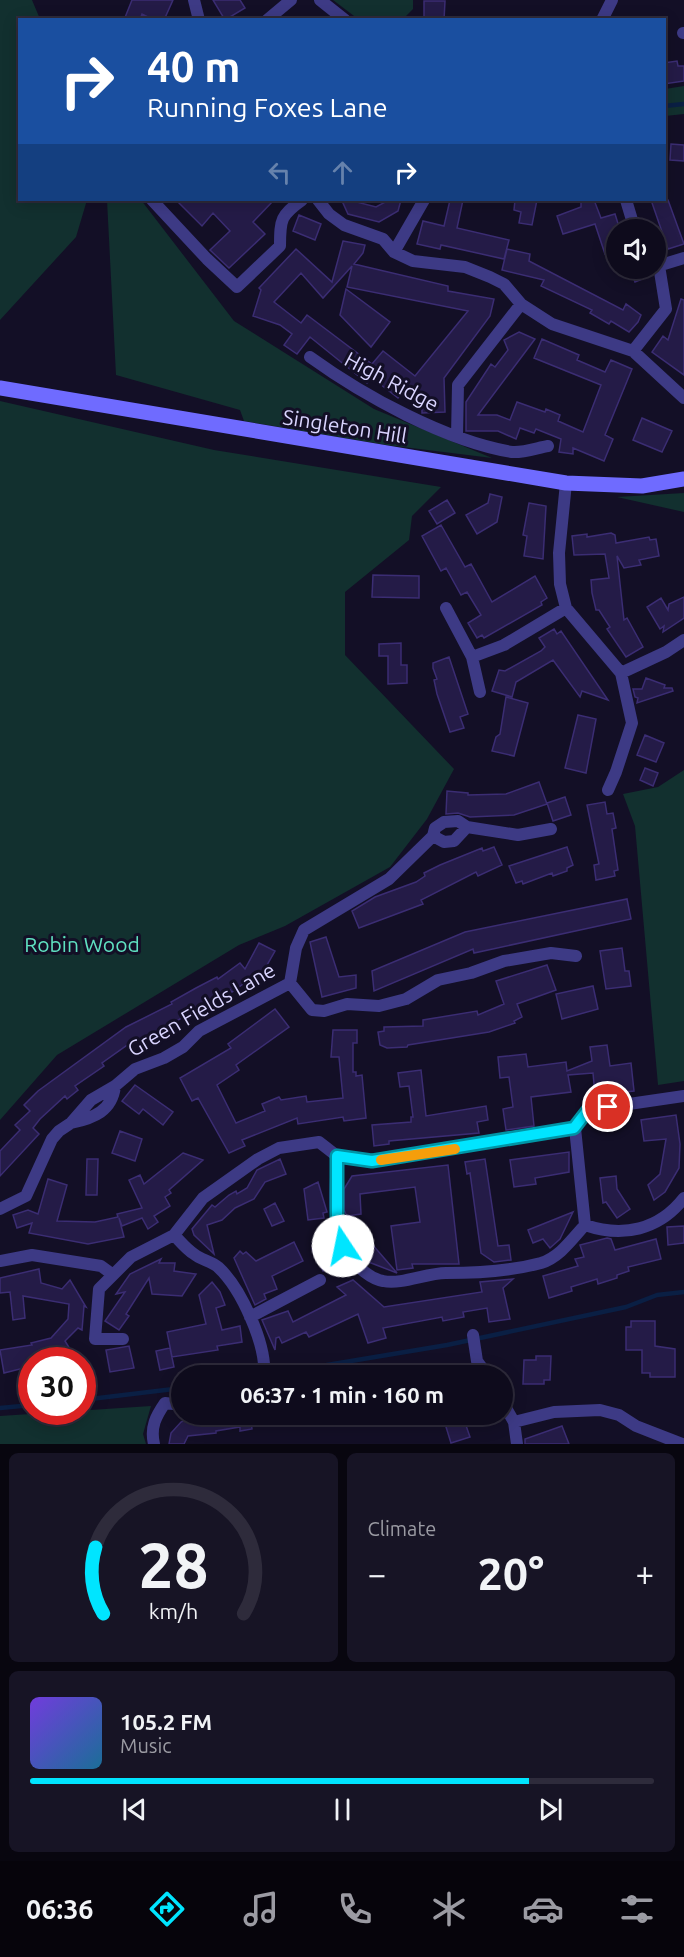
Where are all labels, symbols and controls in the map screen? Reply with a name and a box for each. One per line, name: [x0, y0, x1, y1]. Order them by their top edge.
icon: right: [48, 42, 126, 120]
text: 40 m: [147, 43, 241, 90]
text: Running Foxes Lane: [147, 92, 388, 122]
icon: left: [263, 156, 296, 189]
icon: ahead: [326, 156, 359, 189]
icon: right: [389, 156, 422, 189]
map controls: [606, 219, 666, 279]
button: sound: [606, 219, 666, 279]
street label: High Ridge: [341, 346, 443, 416]
street label: Singleton Hill: [281, 404, 409, 448]
park label: Robin Wood: [24, 932, 140, 956]
street label: Green Fields Lane: [123, 957, 279, 1061]
pin: [582, 1081, 633, 1132]
icon: arrive: [591, 1090, 624, 1123]
position arrow: [311, 1214, 375, 1278]
speed limit sign: 30: [18, 1347, 96, 1425]
text: 06:37 · 1 min · 160 m: [240, 1382, 444, 1407]
text: Climate: [368, 1517, 436, 1540]
text: 28: [138, 1530, 208, 1600]
text: 20°: [477, 1548, 544, 1599]
text: −: [368, 1555, 386, 1592]
text: +: [635, 1555, 654, 1592]
text: km/h: [148, 1600, 198, 1624]
text: 105.2 FM: [120, 1709, 212, 1734]
text: Music: [120, 1734, 172, 1757]
icon: previous: [118, 1793, 151, 1826]
icon: pause: [326, 1793, 359, 1826]
icon: next: [534, 1793, 567, 1826]
icon: directions: [146, 1888, 188, 1930]
icon: music: [240, 1888, 282, 1930]
icon: phone: [334, 1888, 376, 1930]
icon: climate: [428, 1888, 470, 1930]
icon: car: [522, 1888, 564, 1930]
icon: filters: [616, 1888, 658, 1930]
text: 06:36: [26, 1894, 94, 1924]

